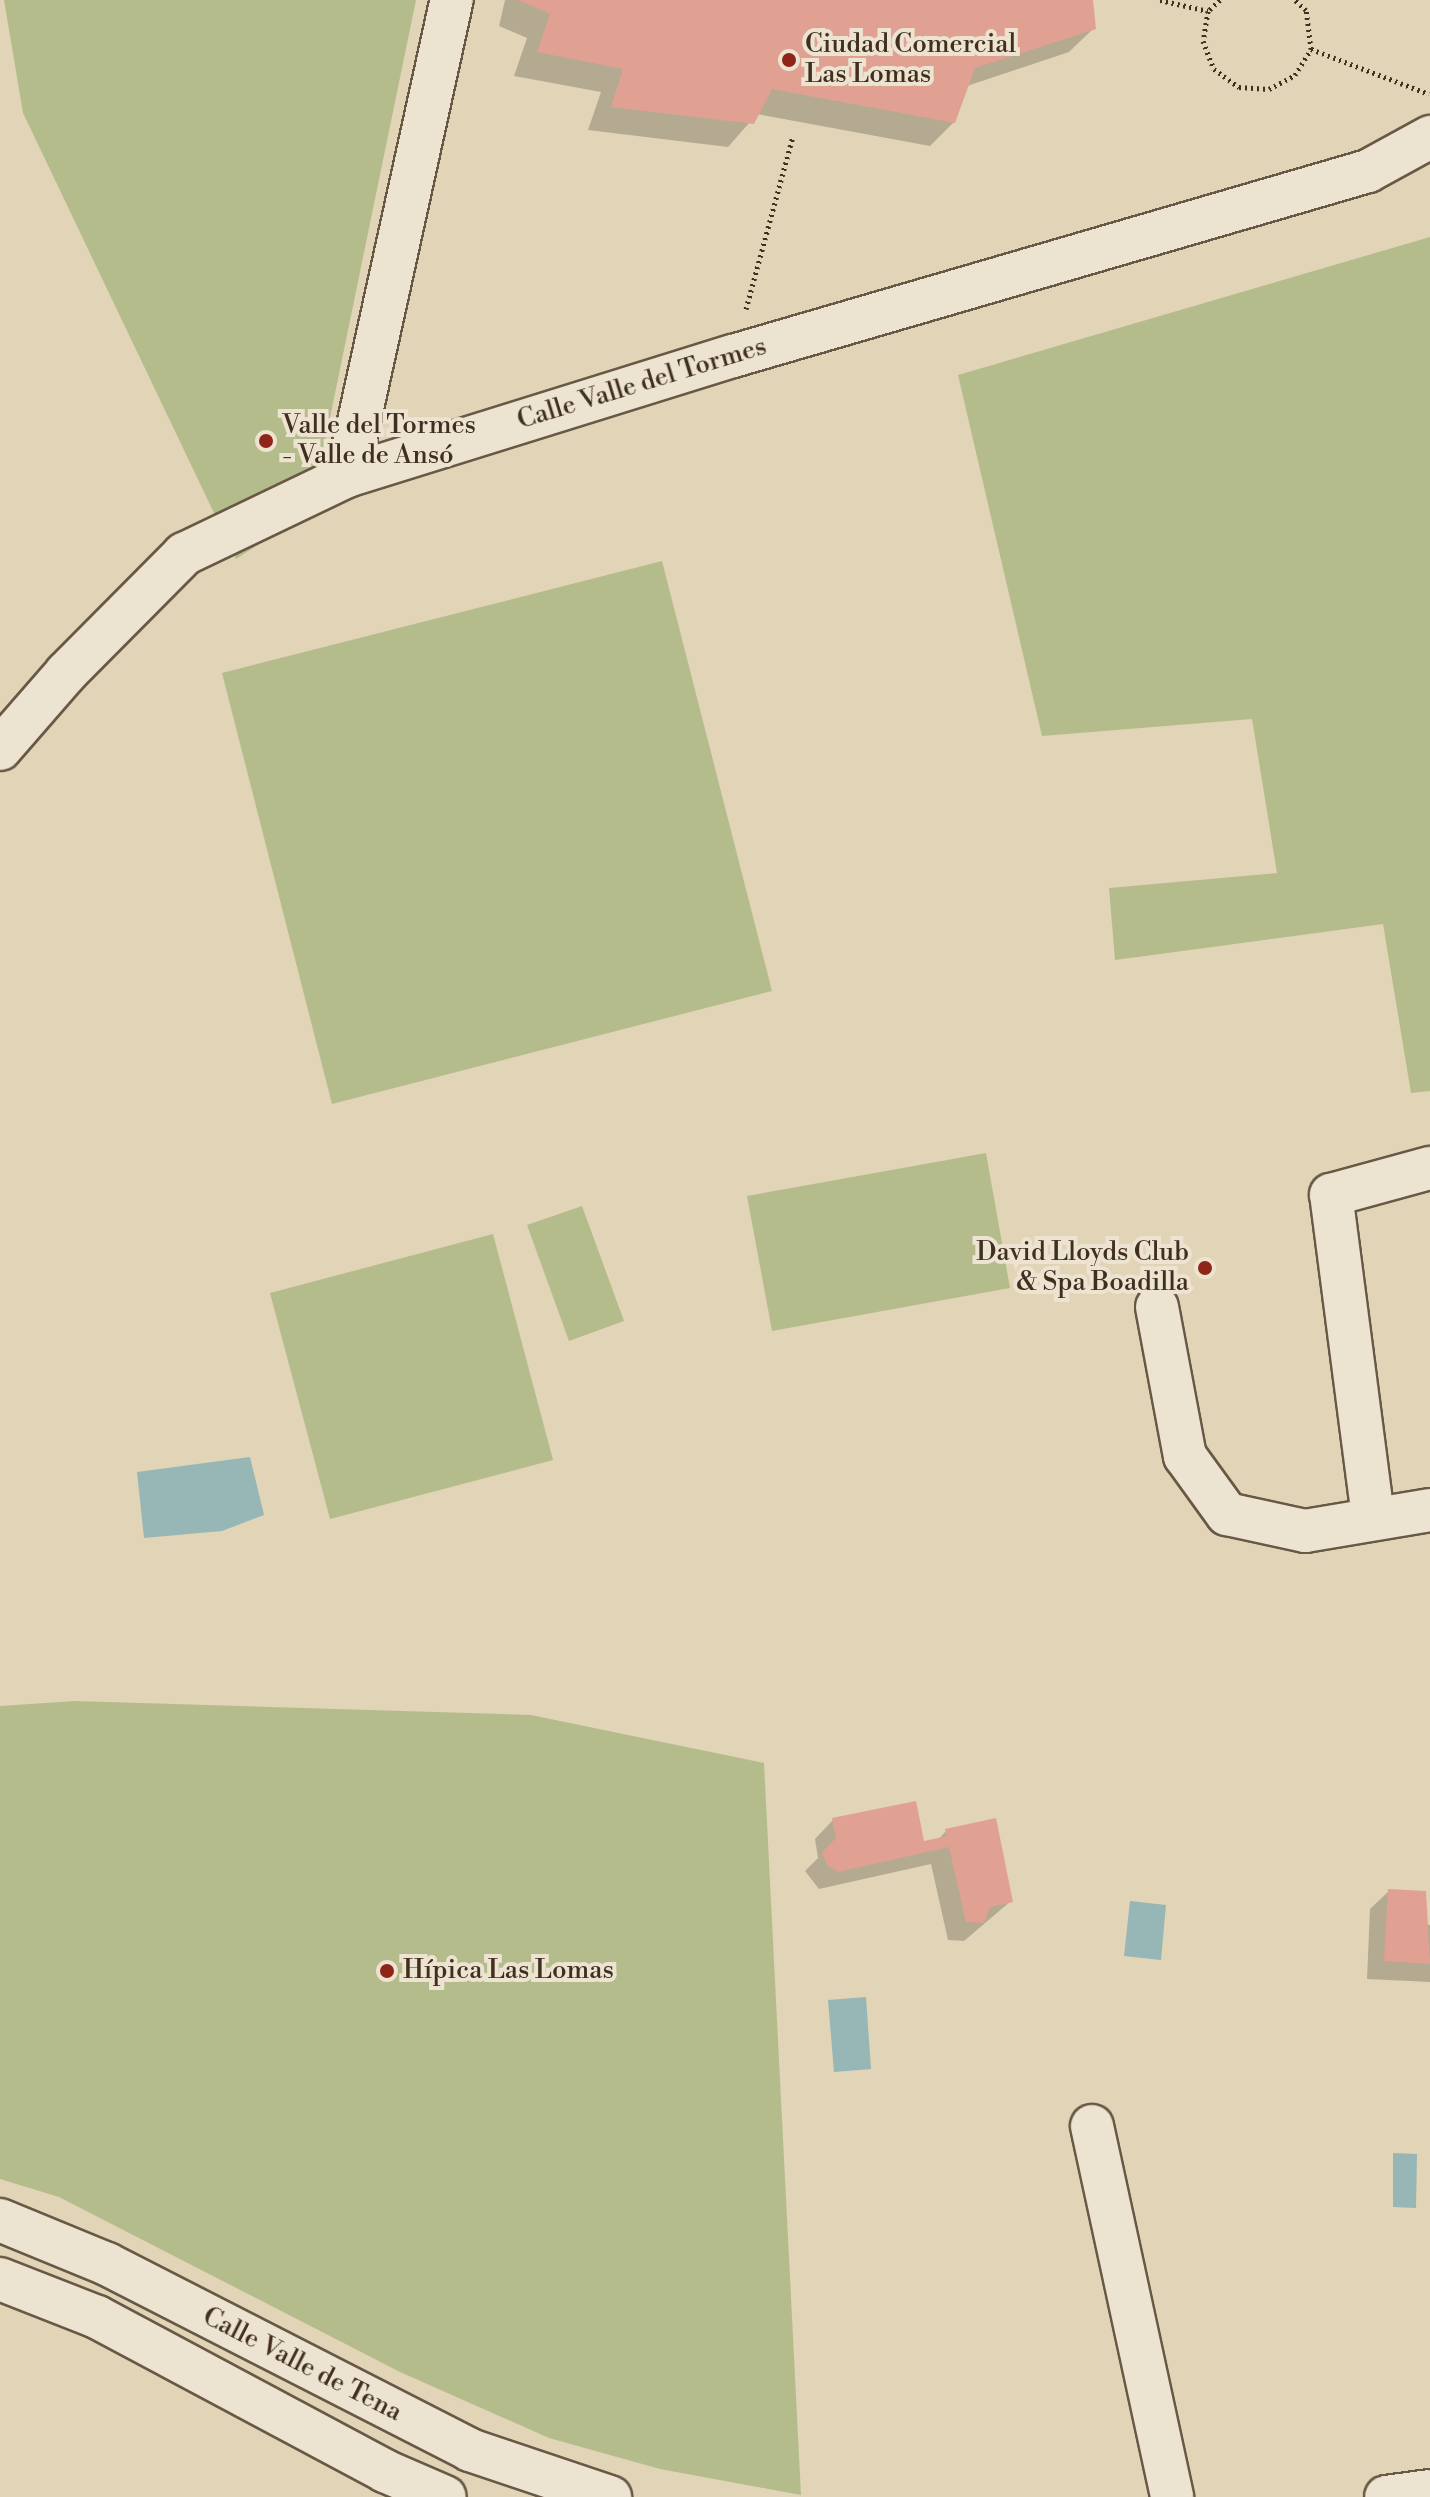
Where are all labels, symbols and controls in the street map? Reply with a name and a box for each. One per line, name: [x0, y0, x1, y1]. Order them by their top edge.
place label: Ciudad Comercial Las Lomas: [805, 29, 1016, 90]
marker: Ciudad Comercial Las Lomas: [780, 51, 798, 69]
street label: Calle Valle del Tormes: [514, 331, 770, 437]
place label: Valle del Tormes - Valle de Ansó: [282, 410, 476, 472]
marker: Valle del Tormes - Valle de Ansó: [257, 432, 275, 450]
place label: David Lloyds Club & Spa Boadilla: [976, 1237, 1189, 1298]
marker: David Lloyds Club & Spa Boadilla: [1196, 1259, 1214, 1277]
place label: Hípica Las Lomas: [403, 1955, 614, 1987]
marker: Hípica Las Lomas: [378, 1962, 396, 1980]
street label: Calle Valle de Tena: [197, 2301, 407, 2429]

